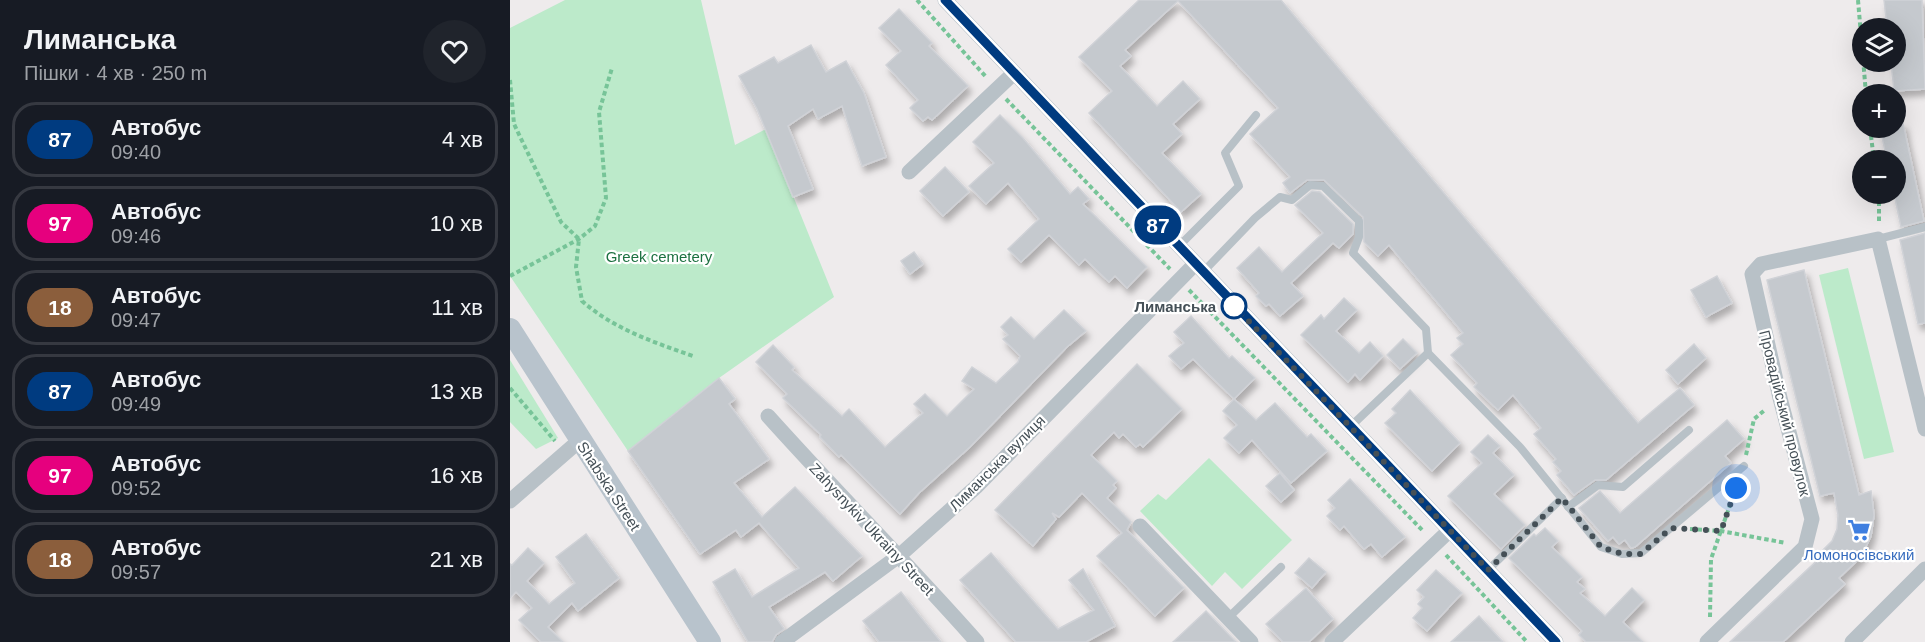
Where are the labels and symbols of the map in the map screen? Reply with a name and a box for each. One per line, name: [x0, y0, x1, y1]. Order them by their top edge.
line badge: 87: [1131, 206, 1185, 244]
park label: Greek cemetery: [606, 248, 713, 265]
marker: Лиманська: [1221, 293, 1247, 319]
place label: Лиманська: [1135, 298, 1217, 315]
street label: Провадійський провулок: [1756, 328, 1814, 498]
street label: Лиманська вулиця: [946, 412, 1048, 514]
street label: Shabska Street: [574, 438, 645, 534]
street label: Zahysnykiv Ukrainy Street: [806, 459, 938, 599]
your location: [1721, 473, 1751, 503]
supermarket icon: Ломоносівський: [1846, 517, 1872, 543]
place label: Ломоносівський: [1804, 546, 1914, 563]

